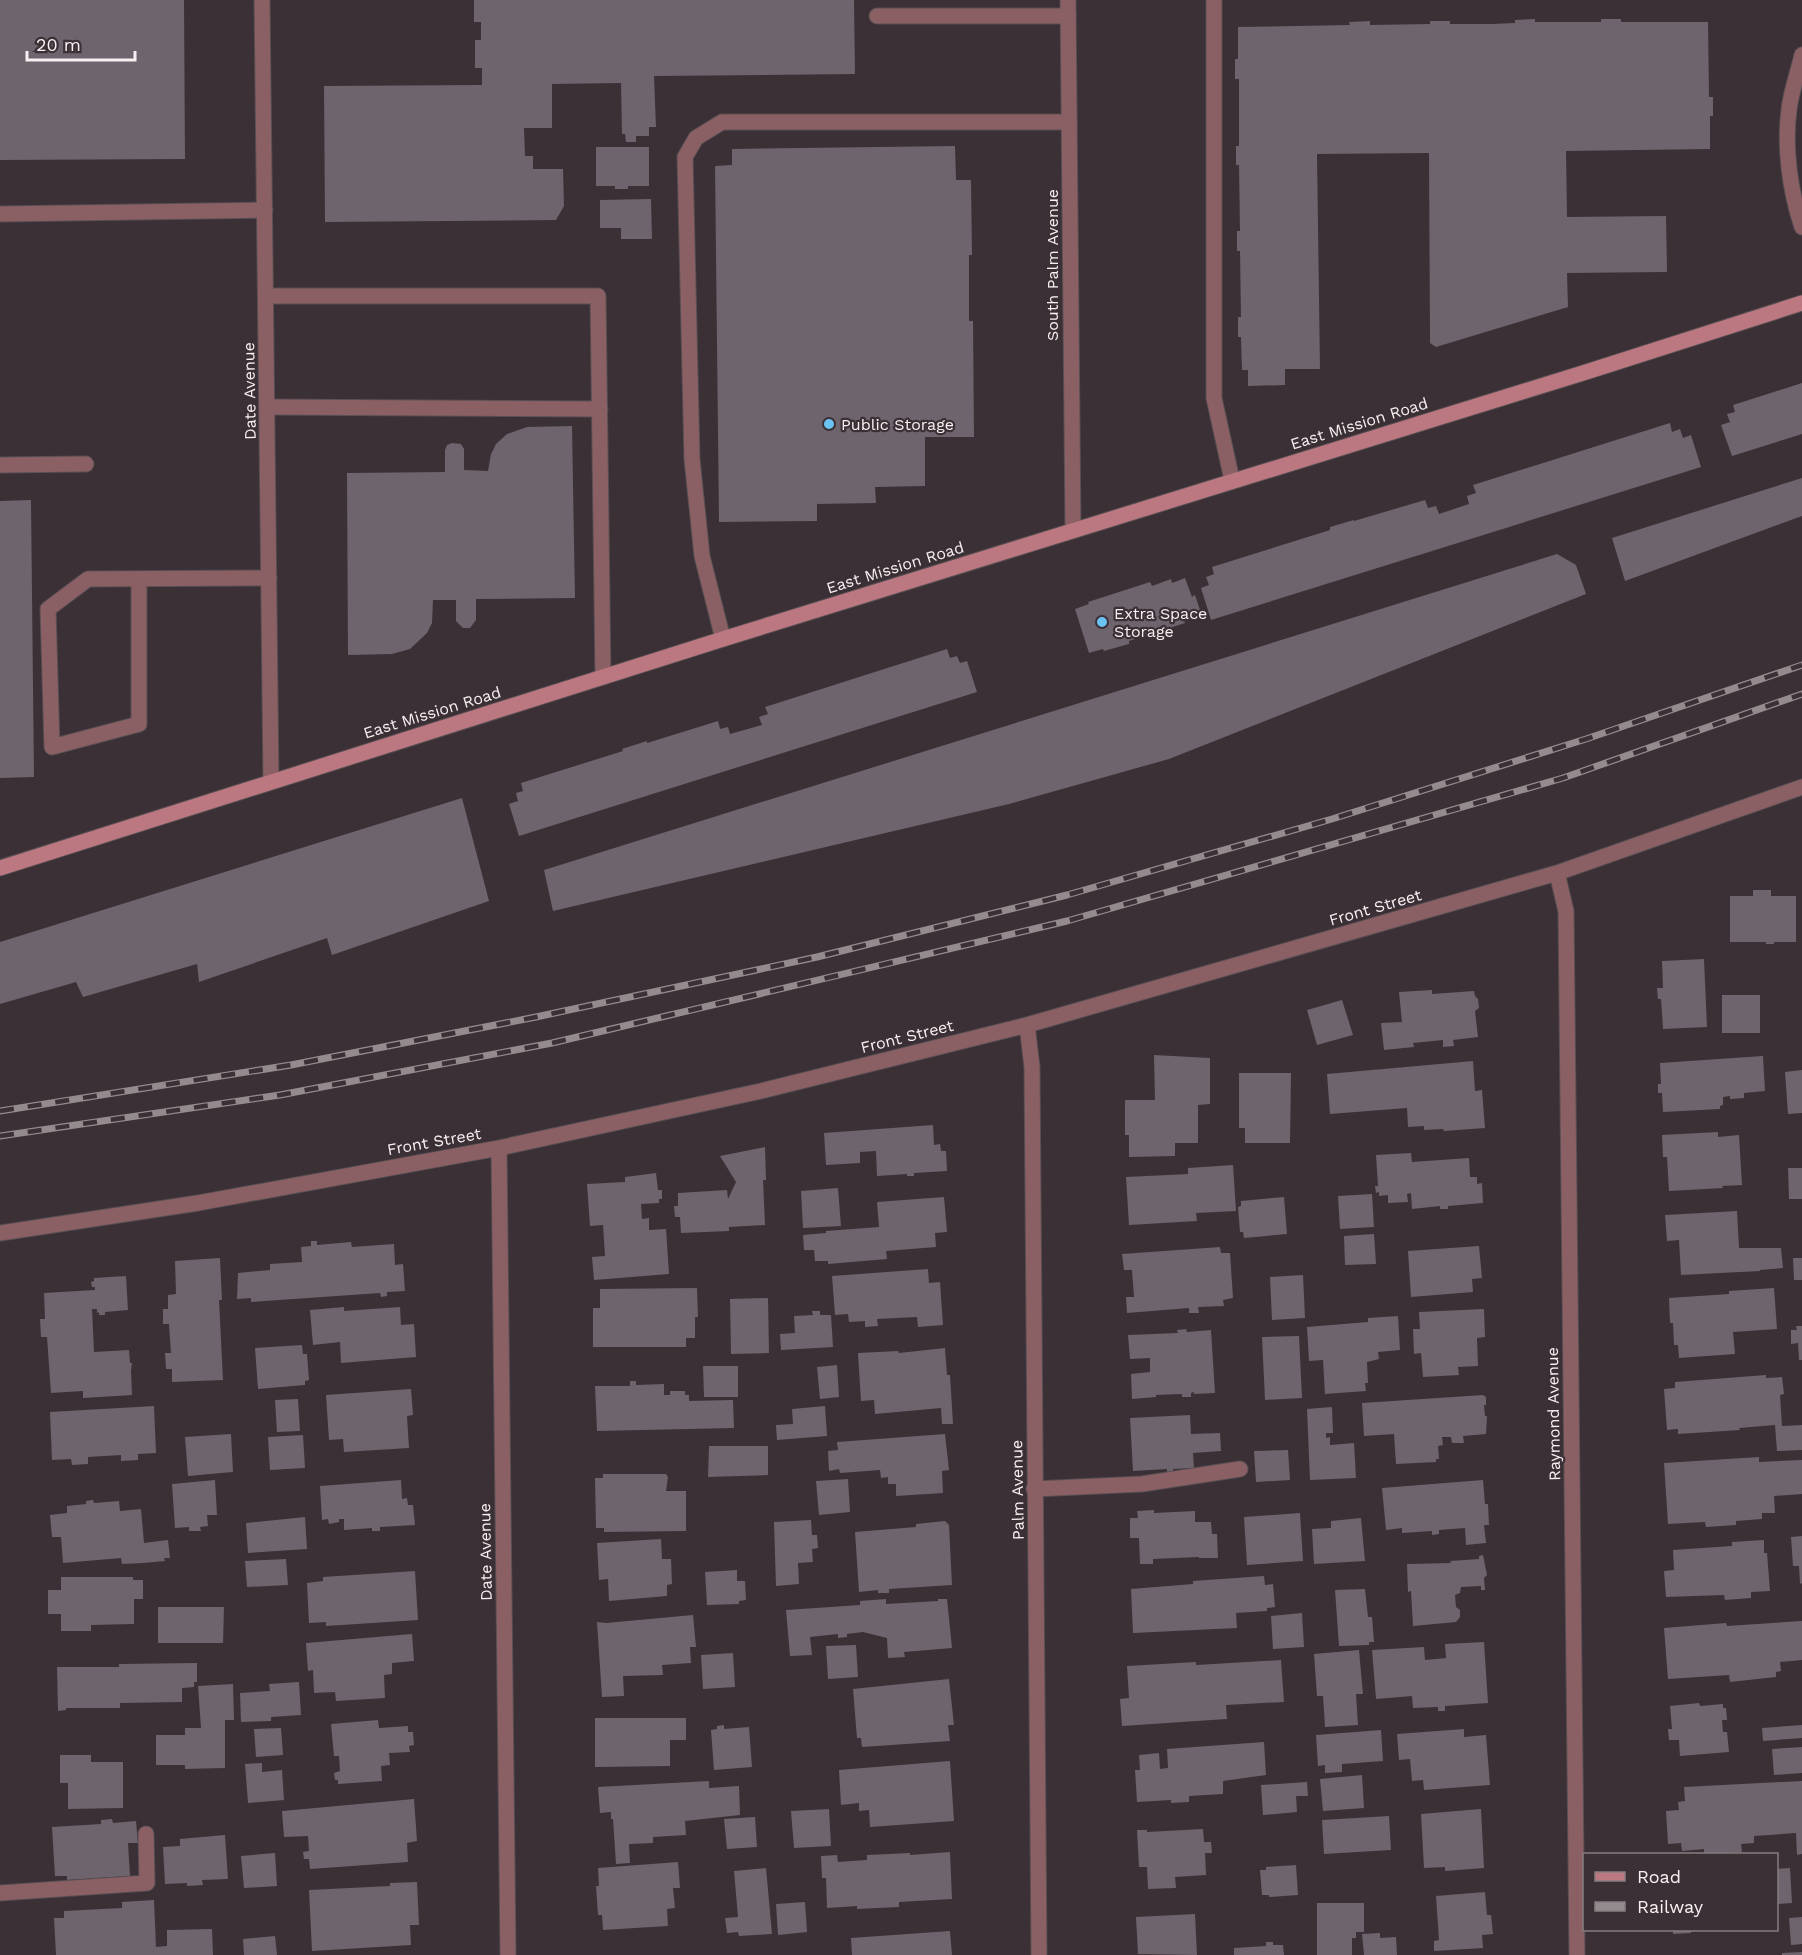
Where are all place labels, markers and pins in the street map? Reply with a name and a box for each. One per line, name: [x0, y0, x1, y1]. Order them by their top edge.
place label: Public Storage: [841, 415, 954, 434]
marker: Public Storage: [822, 417, 836, 431]
place label: Extra Space Storage: [1114, 604, 1207, 641]
marker: Extra Space Storage: [1095, 615, 1109, 629]

